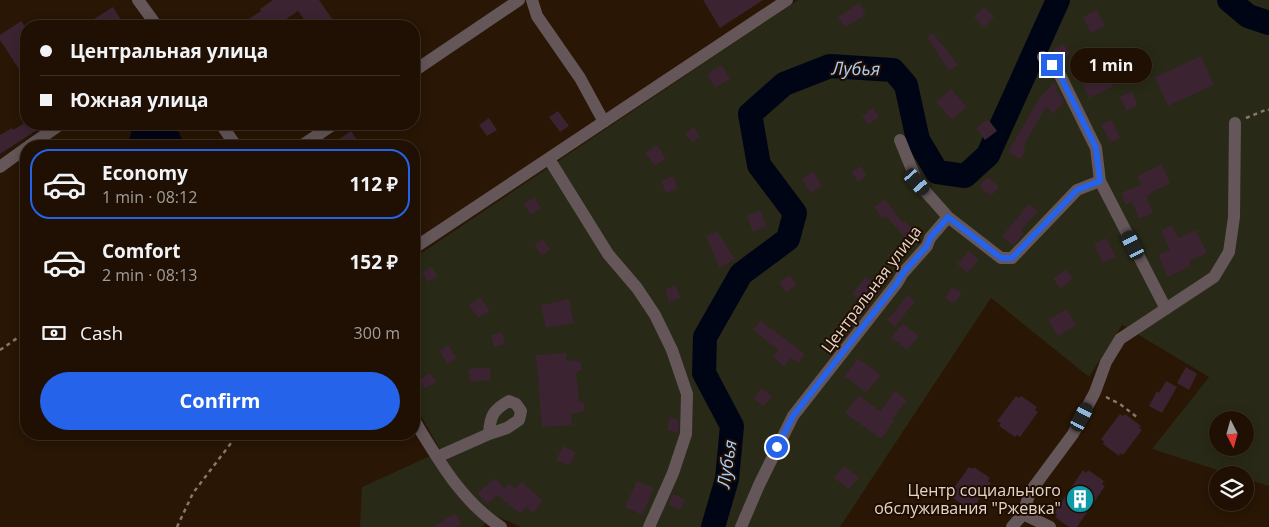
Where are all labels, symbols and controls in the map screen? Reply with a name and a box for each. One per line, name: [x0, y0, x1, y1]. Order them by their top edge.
text: Центральная улица: [70, 38, 268, 64]
callout: 1 min: [1070, 48, 1152, 82]
route end: [1041, 54, 1063, 76]
text: 1 min: [1089, 54, 1133, 76]
water label: Лубья: [831, 56, 881, 80]
text: Южная улица: [70, 87, 208, 113]
text: Economy: [102, 160, 188, 186]
icon: car: [42, 162, 87, 207]
car: [901, 166, 932, 198]
text: 112 ₽: [349, 171, 398, 197]
text: 1 min · 08:12: [102, 186, 197, 208]
street label: Центральная улица: [816, 221, 926, 357]
car: [1119, 228, 1146, 262]
text: Comfort: [102, 238, 181, 264]
icon: car: [42, 240, 87, 285]
text: 152 ₽: [349, 249, 398, 275]
text: 2 min · 08:13: [102, 264, 197, 286]
icon: cash: [40, 319, 68, 347]
text: Cash: [80, 320, 123, 346]
text: 300 m: [354, 322, 400, 344]
button: Confirm: [40, 372, 400, 430]
car: [1068, 400, 1095, 434]
north arrow: [1209, 411, 1254, 456]
map controls: [1209, 411, 1254, 511]
route start: [766, 436, 788, 458]
water label: Лубья: [710, 438, 742, 491]
button: layers: [1209, 466, 1254, 511]
place label: Центр социального обслуживания "Ржевка": [874, 479, 1061, 519]
building icon: Центр социального обслуживания "Ржевка": [1065, 484, 1095, 514]

